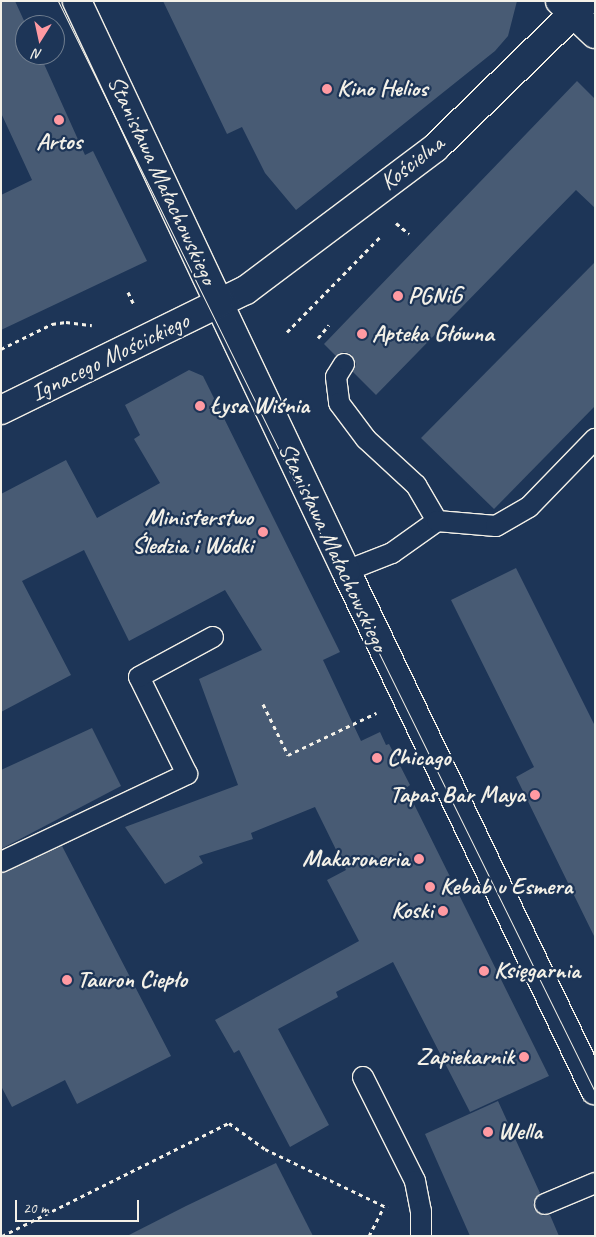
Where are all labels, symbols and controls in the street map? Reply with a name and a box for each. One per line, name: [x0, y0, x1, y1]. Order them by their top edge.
north arrow: [15, 15, 65, 65]
text: N: [32, 45, 43, 63]
street label: Stanisława Małachowskiego: [101, 71, 223, 289]
place label: Kino Helios: [337, 75, 428, 103]
marker: Kino Helios: [321, 83, 333, 95]
marker: Artos: [53, 114, 65, 126]
place label: Artos: [36, 128, 82, 156]
street label: Kościelna: [374, 129, 450, 197]
place label: PGNiG: [408, 282, 462, 310]
marker: PGNiG: [392, 290, 404, 302]
street label: Ignacego Mościckiego: [26, 306, 194, 408]
place label: Apteka Główna: [372, 320, 494, 348]
marker: Apteka Główna: [356, 328, 368, 340]
place label: Łysa Wiśnia: [210, 392, 310, 420]
marker: Łysa Wiśnia: [194, 400, 206, 412]
street label: Stanisława Małachowskiego: [272, 438, 394, 656]
place label: Ministerstwo Śledzia i Wódki: [132, 504, 253, 560]
marker: Ministerstwo Śledzia i Wódki: [257, 526, 269, 538]
place label: Chicago: [387, 744, 450, 772]
marker: Chicago: [371, 752, 383, 764]
place label: Tapas Bar Maya: [389, 781, 525, 809]
marker: Tapas Bar Maya: [529, 789, 541, 801]
place label: Makaroneria: [302, 845, 409, 873]
marker: Makaroneria: [413, 853, 425, 865]
place label: Kebab u Esmera: [440, 873, 573, 901]
marker: Kebab u Esmera: [424, 881, 436, 893]
place label: Koski: [391, 897, 433, 925]
marker: Koski: [437, 905, 449, 917]
place label: Księgarnia: [494, 957, 580, 985]
marker: Księgarnia: [478, 965, 490, 977]
place label: Tauron Ciepło: [77, 966, 187, 994]
marker: Tauron Ciepło: [61, 974, 73, 986]
place label: Zapiekarnik: [416, 1043, 514, 1071]
marker: Zapiekarnik: [518, 1051, 530, 1063]
place label: Wella: [498, 1118, 542, 1146]
marker: Wella: [482, 1126, 494, 1138]
scale bar: [18, 1190, 141, 1222]
text: 20 m: [23, 1199, 49, 1218]

